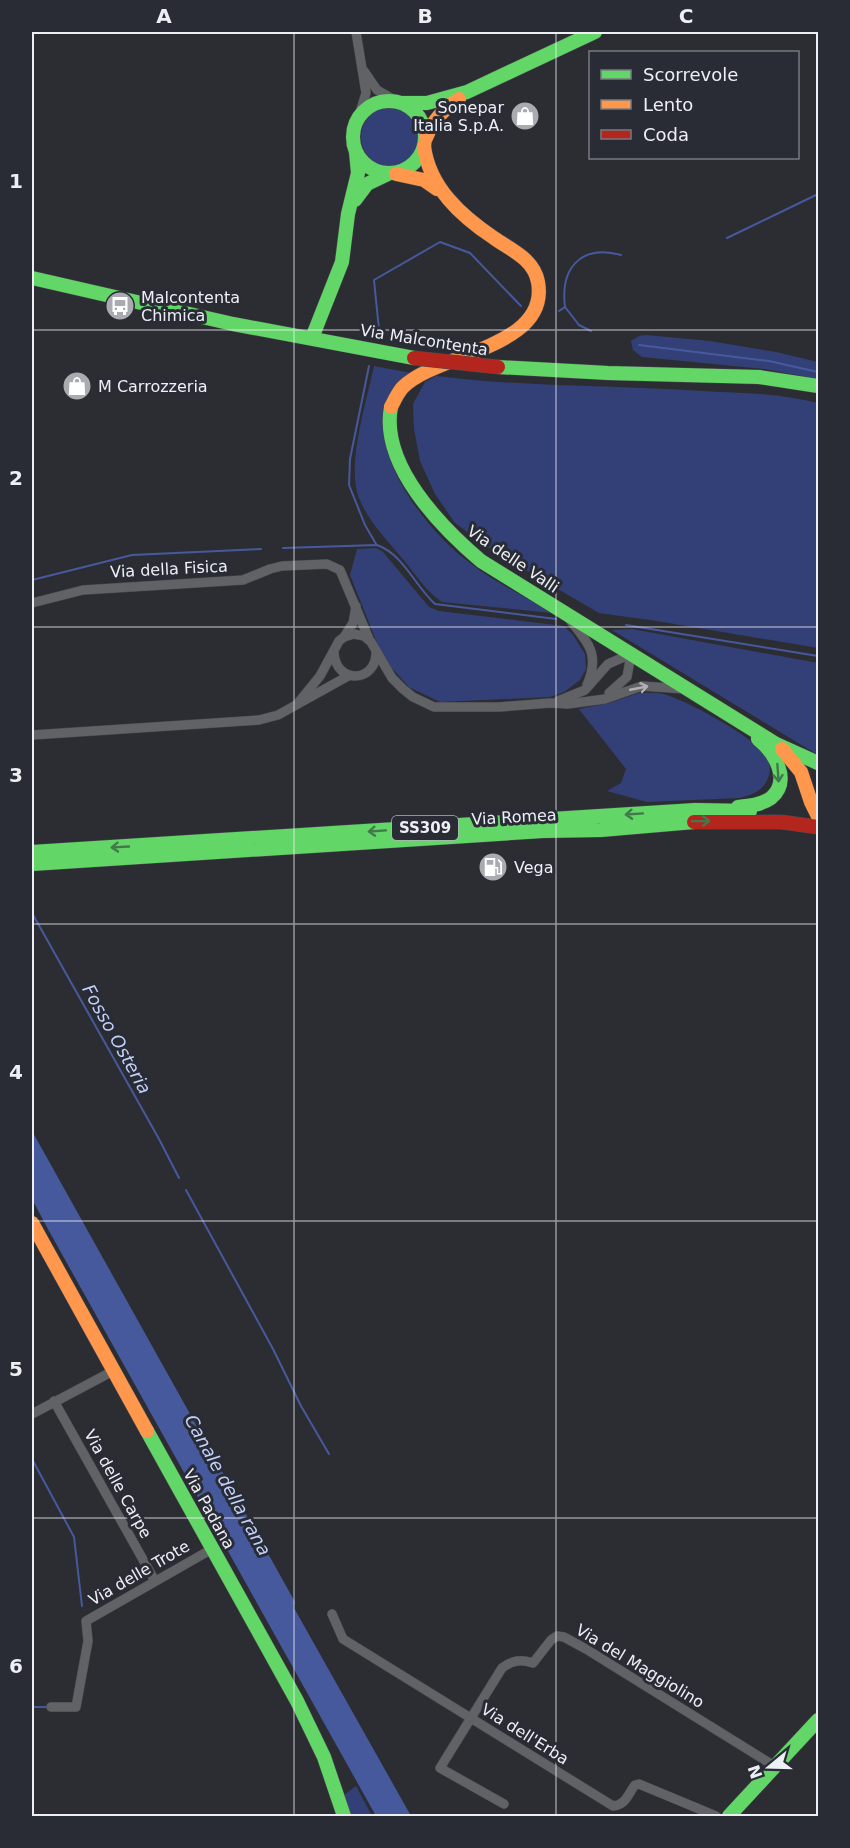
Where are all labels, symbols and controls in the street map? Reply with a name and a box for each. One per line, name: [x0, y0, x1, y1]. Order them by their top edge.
text: A: [156, 4, 172, 28]
text: B: [417, 4, 433, 28]
text: C: [679, 4, 693, 28]
legend: [589, 51, 799, 159]
text: Scorrevole: [643, 64, 738, 85]
text: Lento: [643, 94, 693, 115]
place label: Sonepar Italia S.p.A.: [413, 98, 504, 135]
shop icon: Sonepar Italia S.p.A.: [509, 100, 541, 132]
text: Coda: [643, 124, 689, 145]
text: 1: [9, 169, 23, 193]
place label: Malcontenta Chimica: [141, 288, 240, 325]
bus stop icon: Malcontenta Chimica: [104, 290, 136, 322]
street label: Via Malcontenta: [359, 321, 489, 359]
shop icon: M Carrozzeria: [61, 370, 93, 402]
place label: M Carrozzeria: [98, 377, 208, 396]
text: 2: [9, 466, 23, 490]
street label: Via delle Valli: [464, 521, 562, 597]
street label: Via della Fisica: [110, 556, 228, 582]
one-way arrow: [628, 682, 648, 693]
one-way arrow: [773, 762, 784, 782]
text: 3: [9, 763, 23, 787]
street label: Via Romea: [471, 805, 557, 829]
one-way arrow: [625, 809, 645, 820]
road number: SS309: [392, 816, 458, 840]
one-way arrow: [691, 816, 711, 827]
one-way arrow: [368, 826, 388, 837]
one-way arrow: [110, 841, 130, 852]
fuel station icon: Vega: [477, 851, 509, 883]
place label: Vega: [514, 858, 554, 877]
water label: Fosso Osteria: [78, 981, 156, 1097]
text: 4: [9, 1060, 23, 1084]
text: 5: [9, 1357, 23, 1381]
water label: Canale della rana: [181, 1411, 275, 1559]
street label: Via delle Carpe: [80, 1426, 156, 1542]
street label: Via Padana: [179, 1466, 239, 1552]
street label: Via delle Trote: [85, 1536, 193, 1610]
street label: Via del Maggiolino: [572, 1620, 708, 1712]
text: 6: [9, 1654, 23, 1678]
street label: Via dell'Erba: [478, 1699, 572, 1769]
north arrow: [739, 1737, 799, 1797]
text: N: [744, 1762, 766, 1781]

